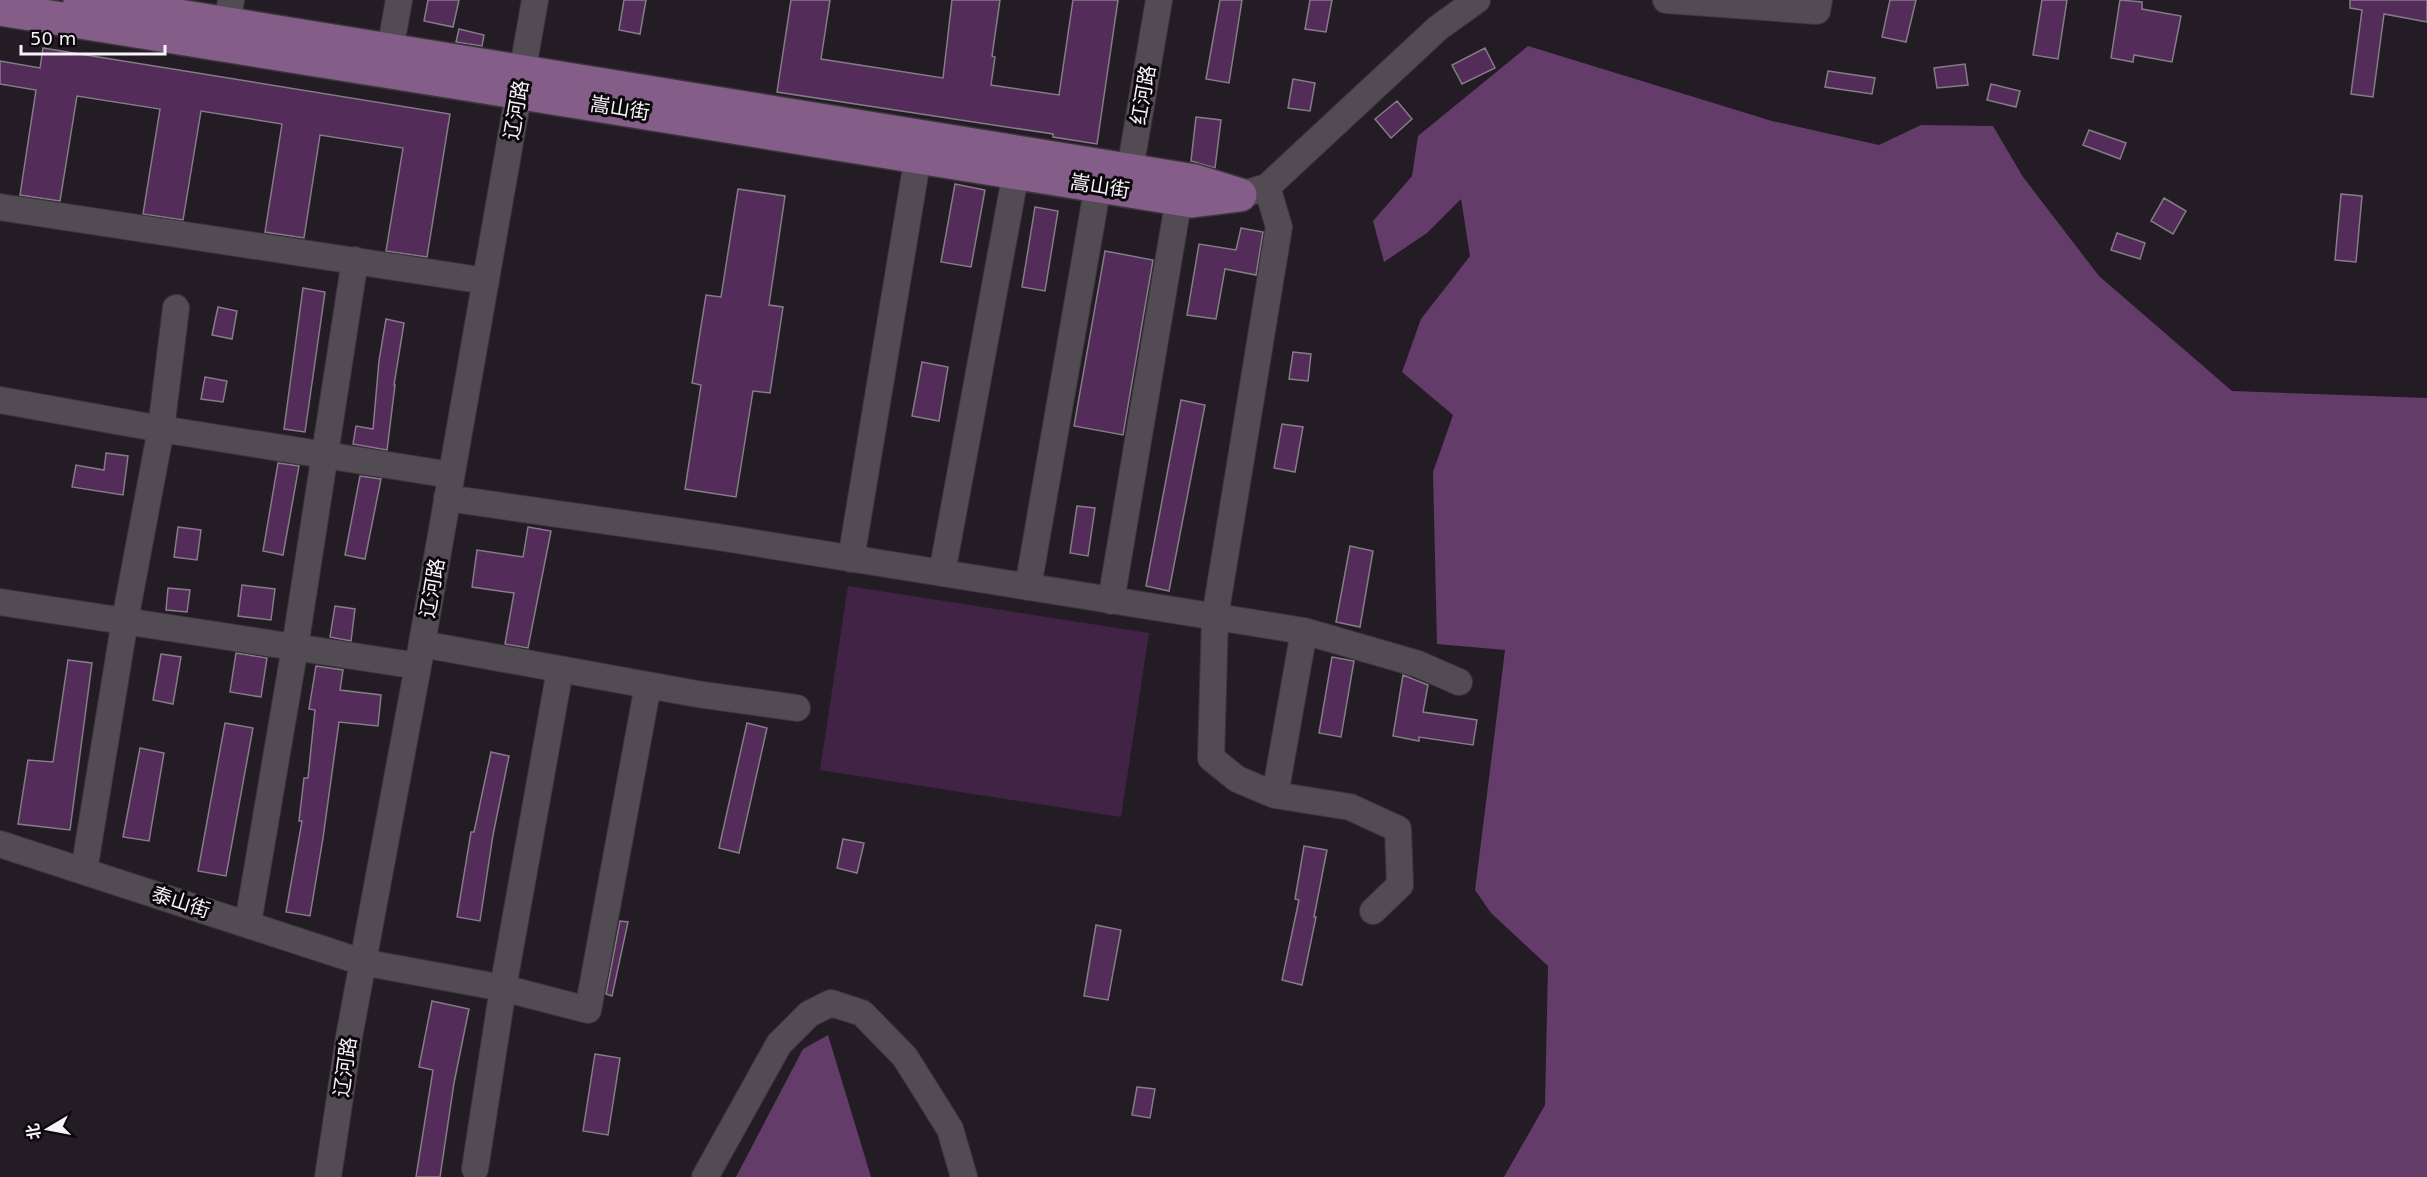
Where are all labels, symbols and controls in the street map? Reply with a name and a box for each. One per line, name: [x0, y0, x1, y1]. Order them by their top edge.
scale bar: [21, 18, 165, 56]
text: 50 m: [30, 28, 76, 49]
street label: 红河路: [1126, 63, 1160, 127]
street label: 辽河路: [499, 78, 533, 142]
street label: 嵩山街: [588, 91, 652, 125]
street label: 嵩山街: [1068, 169, 1132, 203]
street label: 辽河路: [415, 556, 449, 620]
street label: 泰山街: [149, 881, 213, 923]
street label: 辽河路: [329, 1036, 361, 1098]
north arrow: [18, 1099, 78, 1159]
text: 北: [23, 1122, 44, 1141]

